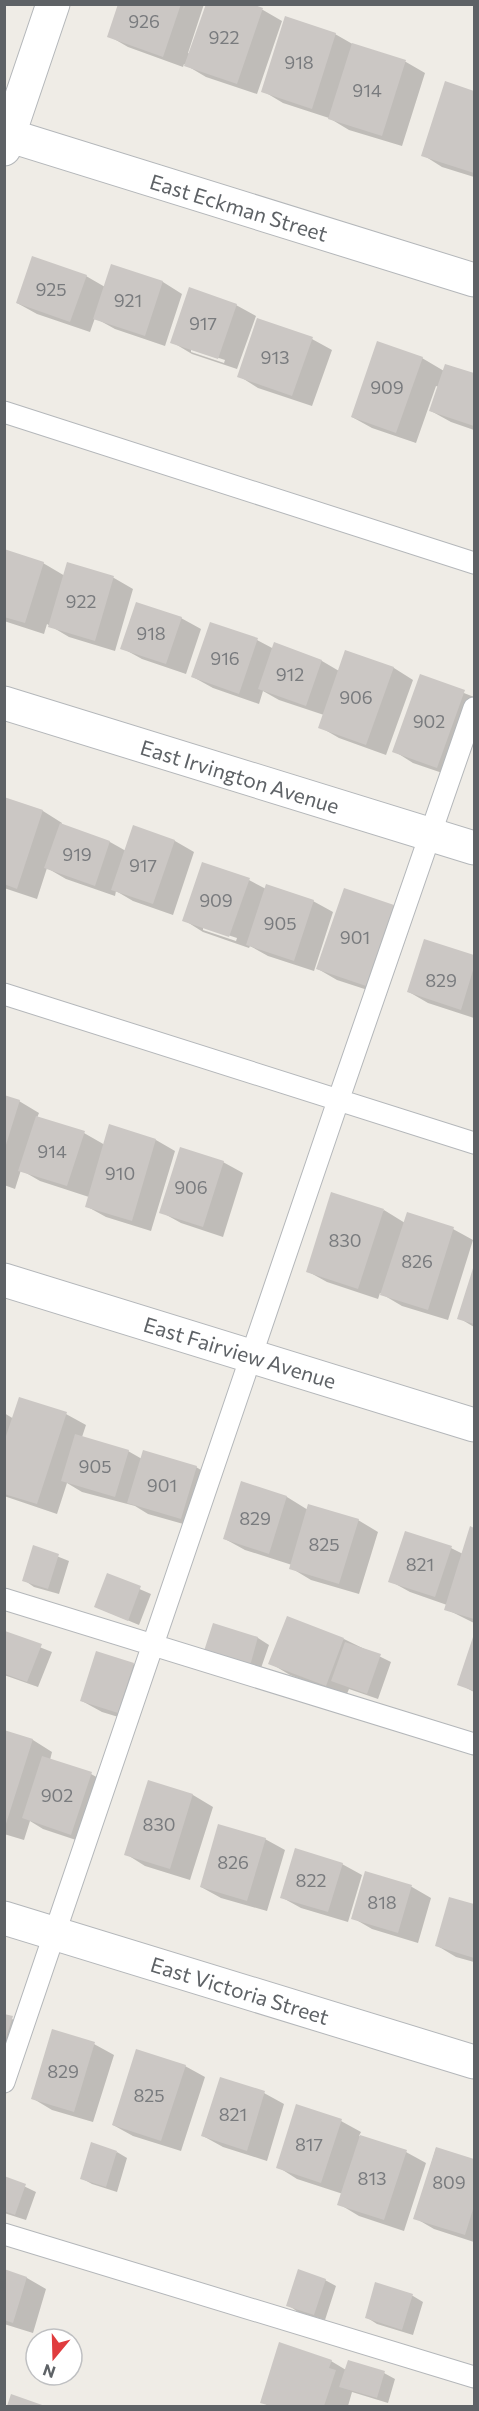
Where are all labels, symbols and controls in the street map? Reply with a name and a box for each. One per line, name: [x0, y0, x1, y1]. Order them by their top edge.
house number: 926: [128, 10, 160, 32]
house number: 922: [209, 26, 239, 48]
house number: 918: [284, 51, 314, 73]
house number: 914: [352, 79, 382, 101]
street label: East Eckman Street: [147, 168, 331, 246]
house number: 925: [35, 278, 67, 300]
house number: 921: [114, 289, 142, 311]
house number: 917: [189, 312, 217, 334]
house number: 913: [261, 346, 289, 368]
house number: 909: [370, 376, 404, 398]
house number: 922: [66, 590, 96, 612]
house number: 918: [136, 622, 166, 644]
house number: 916: [210, 647, 240, 669]
house number: 912: [276, 663, 304, 685]
house number: 906: [339, 686, 373, 708]
house number: 902: [413, 710, 445, 732]
street label: East Irvington Avenue: [138, 734, 342, 818]
house number: 919: [62, 843, 92, 865]
house number: 917: [129, 854, 157, 876]
house number: 909: [199, 889, 233, 911]
house number: 905: [263, 912, 297, 934]
house number: 901: [340, 926, 370, 948]
house number: 829: [425, 969, 457, 991]
house number: 914: [37, 1140, 67, 1162]
house number: 910: [105, 1162, 135, 1184]
house number: 906: [174, 1176, 208, 1198]
house number: 830: [329, 1229, 361, 1251]
house number: 826: [401, 1250, 433, 1272]
street label: East Fairview Avenue: [141, 1311, 339, 1393]
house number: 905: [78, 1455, 112, 1477]
house number: 901: [147, 1474, 177, 1496]
house number: 829: [239, 1507, 271, 1529]
house number: 825: [308, 1533, 340, 1555]
house number: 821: [406, 1553, 434, 1575]
house number: 902: [41, 1784, 73, 1806]
house number: 830: [143, 1813, 175, 1835]
house number: 826: [217, 1851, 249, 1873]
house number: 822: [296, 1869, 326, 1891]
house number: 818: [367, 1891, 397, 1913]
street label: East Victoria Street: [148, 1951, 332, 2029]
house number: 829: [47, 2060, 79, 2082]
house number: 825: [133, 2084, 165, 2106]
house number: 821: [219, 2103, 247, 2125]
house number: 817: [295, 2133, 323, 2155]
house number: 813: [358, 2167, 386, 2189]
house number: 809: [432, 2171, 466, 2193]
north arrow: [24, 2327, 84, 2387]
text: N: [40, 2361, 58, 2383]

